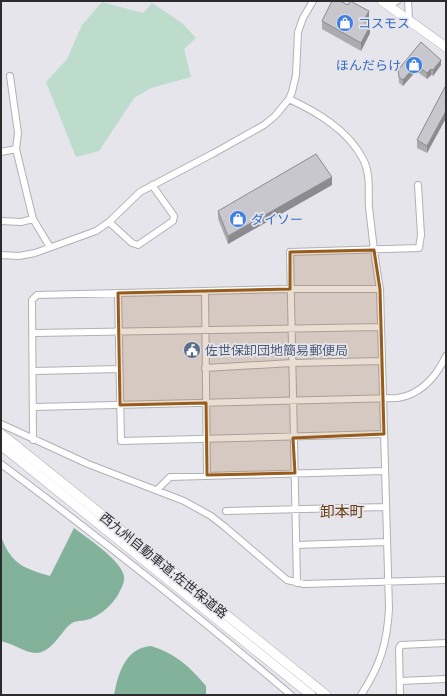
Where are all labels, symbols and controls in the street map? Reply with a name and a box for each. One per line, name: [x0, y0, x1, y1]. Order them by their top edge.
shop icon: コスモス: [335, 13, 355, 33]
place label: コスモス: [358, 16, 410, 31]
shop icon: ほんだらけ: [404, 55, 424, 75]
place label: ほんだらけ: [336, 58, 401, 73]
shop icon: ダイソー: [228, 209, 248, 229]
place label: ダイソー: [251, 212, 303, 227]
public building icon: 佐世保卸団地簡易郵便局: [182, 340, 202, 360]
place label: 佐世保卸団地簡易郵便局: [205, 343, 348, 358]
district label: 卸本町: [319, 503, 365, 521]
street label: 西九州自動車道;佐世保道路: [97, 509, 230, 621]

